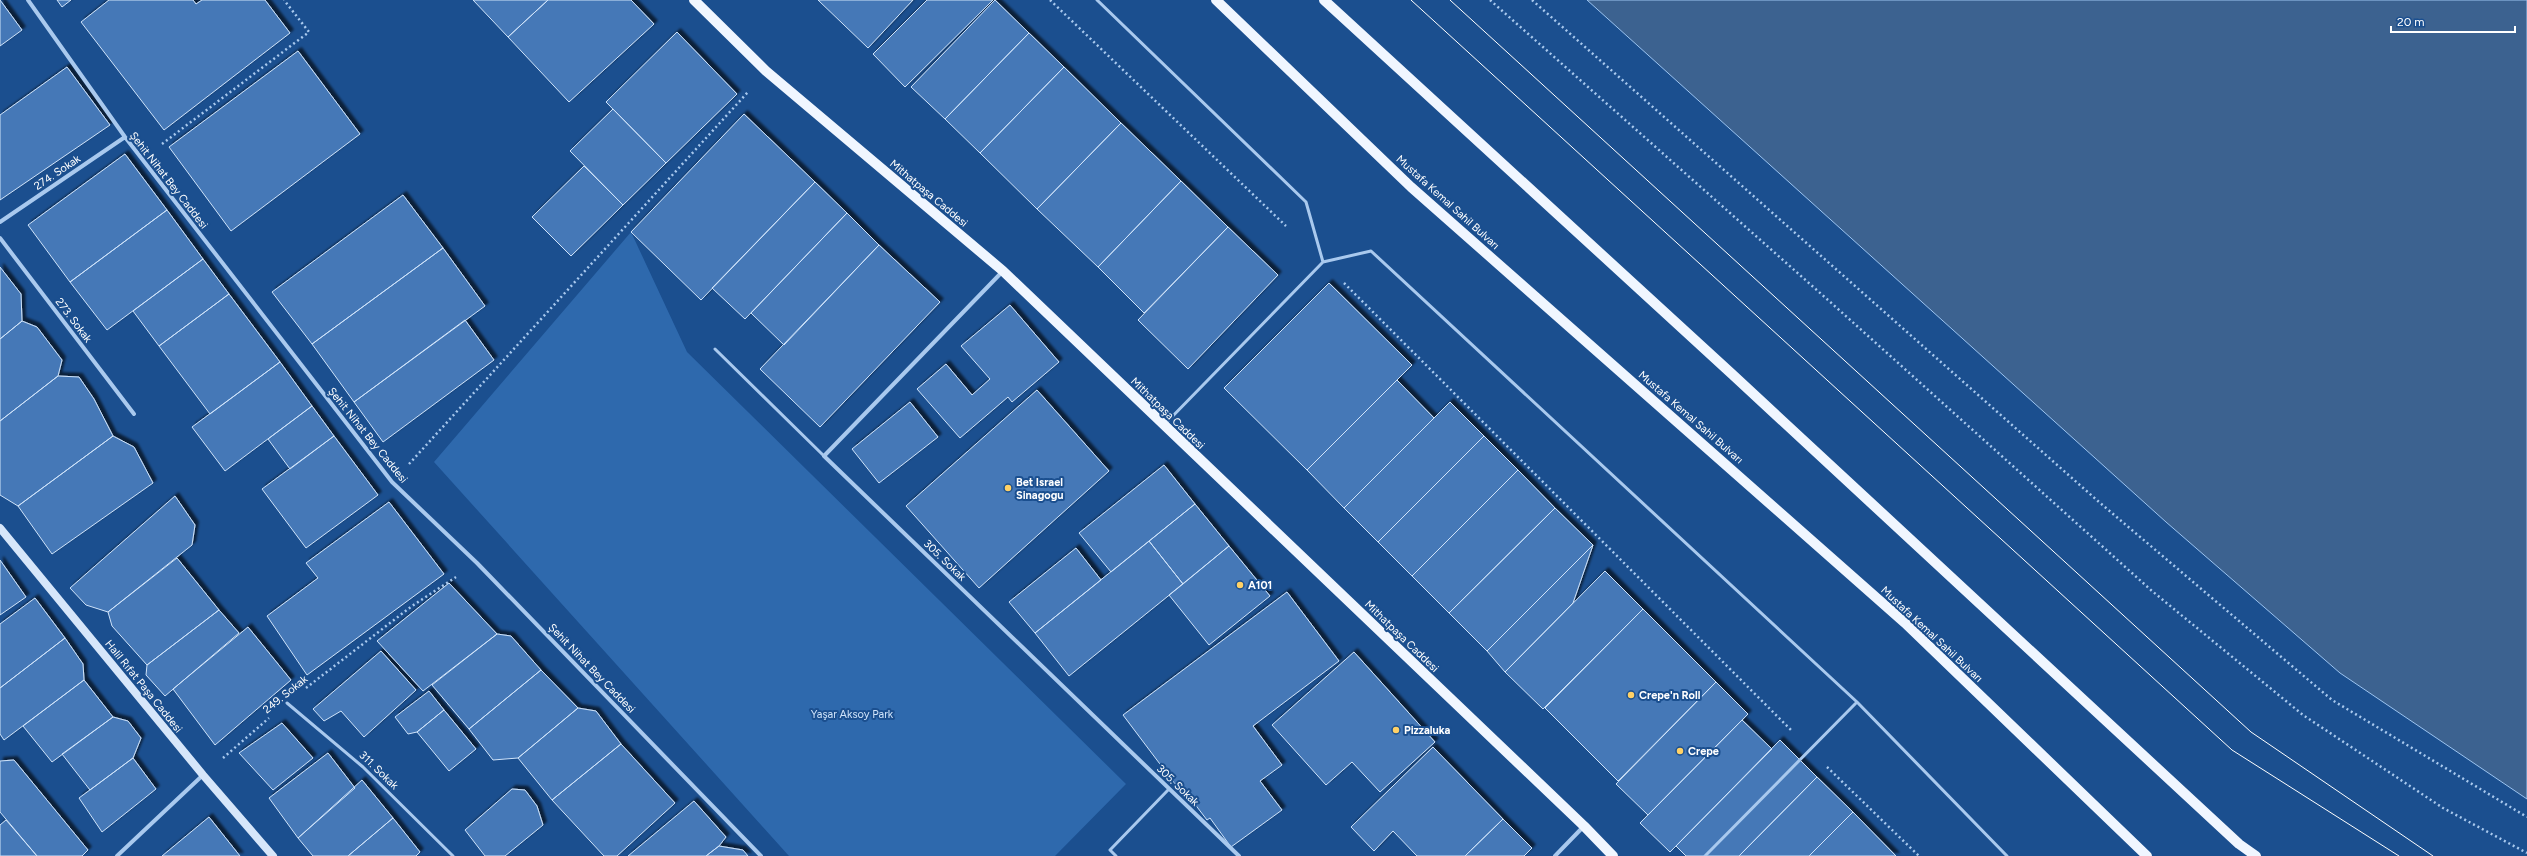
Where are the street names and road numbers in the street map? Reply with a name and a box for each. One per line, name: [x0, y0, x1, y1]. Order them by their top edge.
street label: Şehit Nihat Bey Caddesi: [127, 129, 210, 231]
street label: 274. Sokak: [32, 152, 84, 193]
street label: Mustafa Kemal Sahil Bulvarı: [1393, 153, 1502, 252]
street label: Mithatpaşa Caddesi: [887, 157, 970, 230]
street label: 273. Sokak: [53, 295, 95, 346]
street label: Mustafa Kemal Sahil Bulvarı: [1636, 368, 1746, 466]
street label: Mithatpaşa Caddesi: [1128, 375, 1207, 452]
street label: Şehit Nihat Bey Caddesi: [325, 385, 410, 486]
street label: 305. Sokak: [921, 537, 969, 584]
street label: Mustafa Kemal Sahil Bulvarı: [1878, 584, 1985, 685]
street label: Mithatpaşa Caddesi: [1362, 598, 1441, 675]
street label: Şehit Nihat Bey Caddesi: [546, 621, 638, 716]
street label: Halil Rıfat Paşa Caddesi: [102, 637, 185, 735]
street label: 249. Sokak: [260, 672, 311, 716]
street label: 311. Sokak: [356, 749, 401, 793]
street label: 305. Sokak: [1154, 762, 1202, 809]

